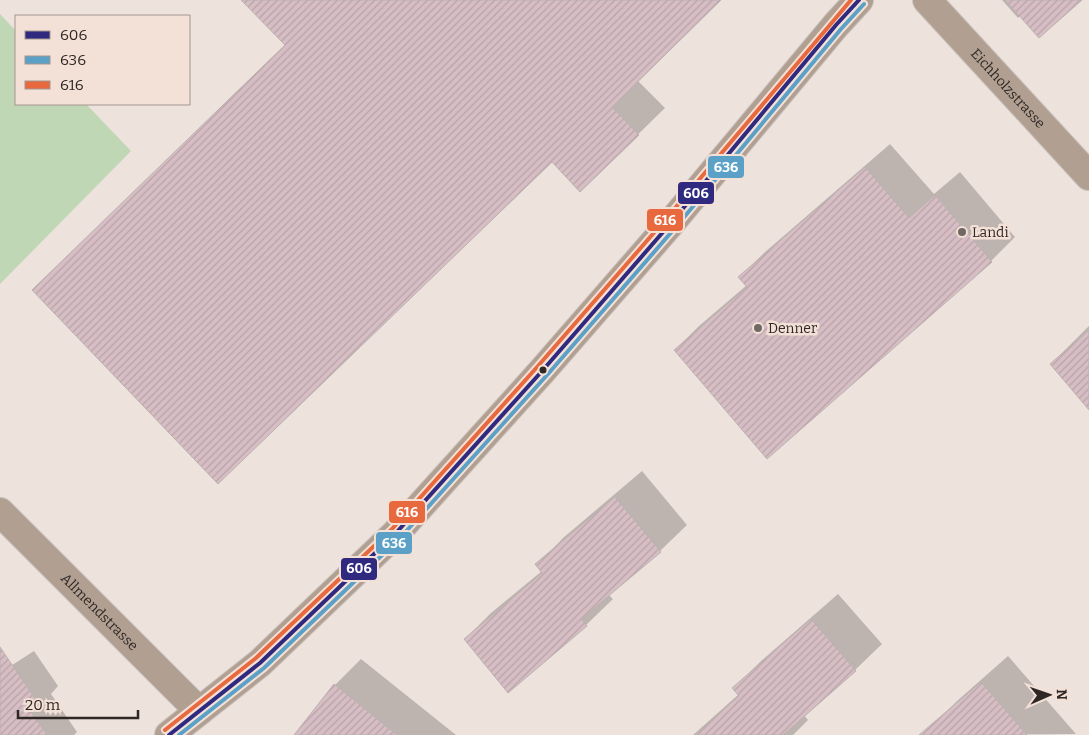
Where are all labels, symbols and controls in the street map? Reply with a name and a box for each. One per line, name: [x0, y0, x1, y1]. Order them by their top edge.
legend: [15, 15, 190, 105]
text: 606: [60, 26, 87, 44]
street label: Eichholzstrasse: [967, 45, 1049, 132]
text: 636: [60, 51, 86, 69]
text: 616: [60, 76, 84, 94]
line badge: 636: [707, 155, 745, 179]
text: 636: [714, 159, 738, 176]
line badge: 606: [677, 181, 715, 205]
text: 606: [683, 185, 709, 202]
line badge: 616: [646, 208, 684, 232]
text: 616: [654, 212, 676, 229]
place label: Landi: [972, 224, 1009, 241]
marker: Landi: [956, 226, 968, 238]
place label: Denner: [768, 320, 817, 337]
marker: Denner: [752, 322, 764, 334]
unlabelled marker: [538, 365, 548, 375]
line badge: 616: [388, 500, 426, 524]
text: 616: [396, 504, 418, 521]
line badge: 636: [375, 531, 413, 555]
text: 636: [382, 535, 406, 552]
line badge: 606: [340, 557, 378, 581]
text: 606: [346, 560, 372, 577]
street label: Allmendstrasse: [57, 570, 142, 654]
north arrow: [1024, 670, 1074, 720]
scale bar: [18, 688, 138, 720]
text: N: [1053, 689, 1070, 700]
text: 20 m: [25, 696, 61, 714]

